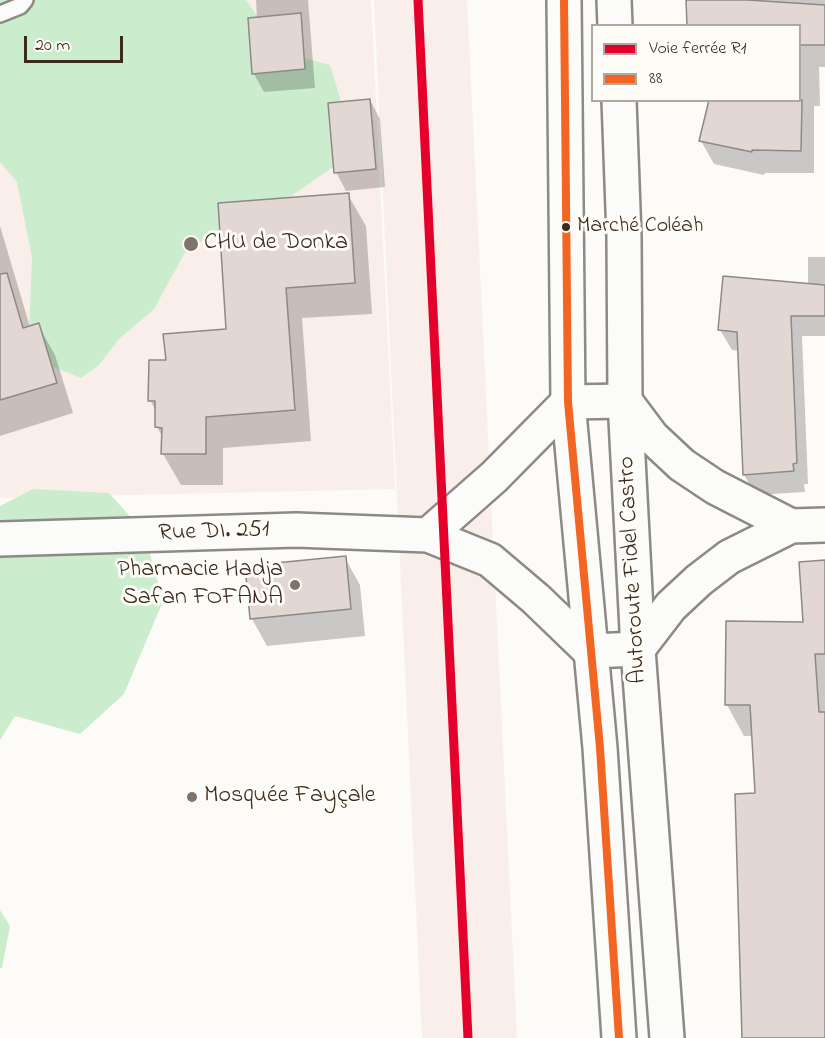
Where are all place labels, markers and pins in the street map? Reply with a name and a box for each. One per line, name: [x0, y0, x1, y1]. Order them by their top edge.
place label: Marché Coléah: [577, 214, 703, 240]
marker: Marché Coléah: [560, 221, 572, 233]
place label: CHU de Donka: [204, 230, 348, 258]
marker: CHU de Donka: [182, 235, 200, 253]
place label: Pharmacie Hadja Safan FOFANA: [117, 557, 283, 613]
marker: Pharmacie Hadja Safan FOFANA: [288, 578, 302, 592]
place label: Mosquée Fayçale: [204, 783, 375, 811]
marker: Mosquée Fayçale: [185, 790, 199, 804]

